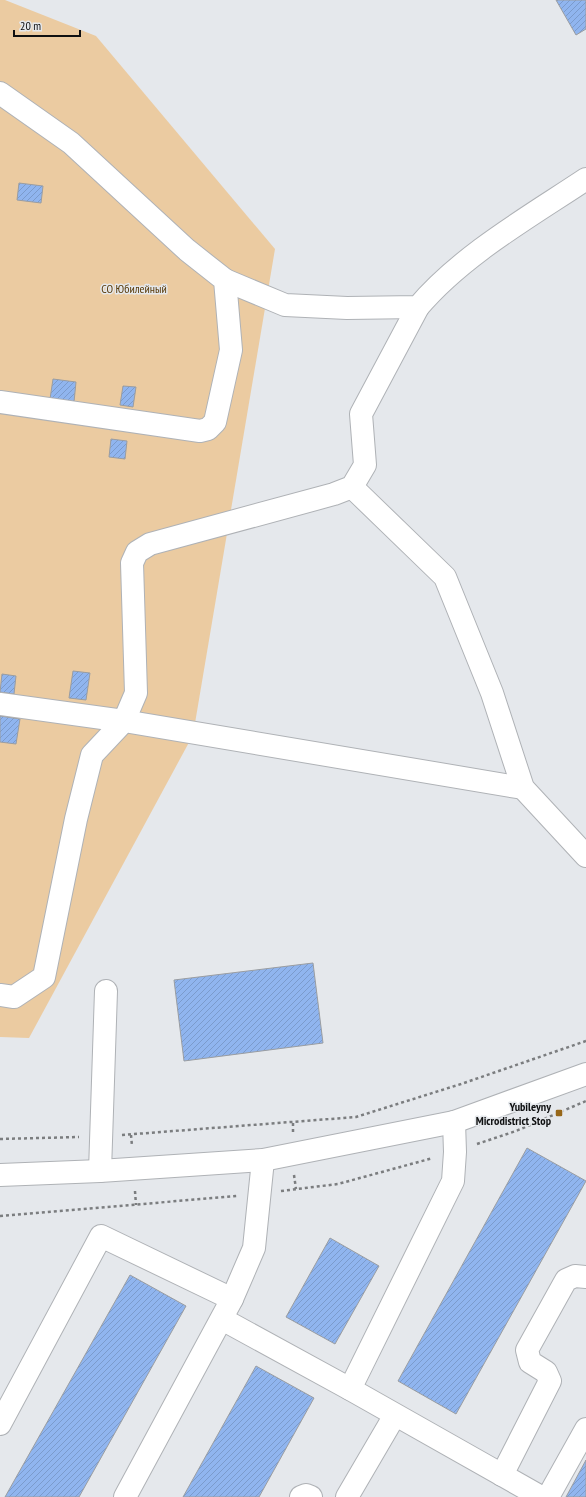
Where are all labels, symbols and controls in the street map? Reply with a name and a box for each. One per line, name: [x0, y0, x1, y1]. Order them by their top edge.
scale bar: [14, 12, 80, 38]
text: 20 m: [20, 18, 41, 33]
park label: СО Юбилейный: [101, 281, 167, 296]
place label: Yubileyny Microdistrict Stop: [476, 1099, 552, 1128]
marker: Yubileyny Microdistrict Stop: [554, 1108, 564, 1118]

